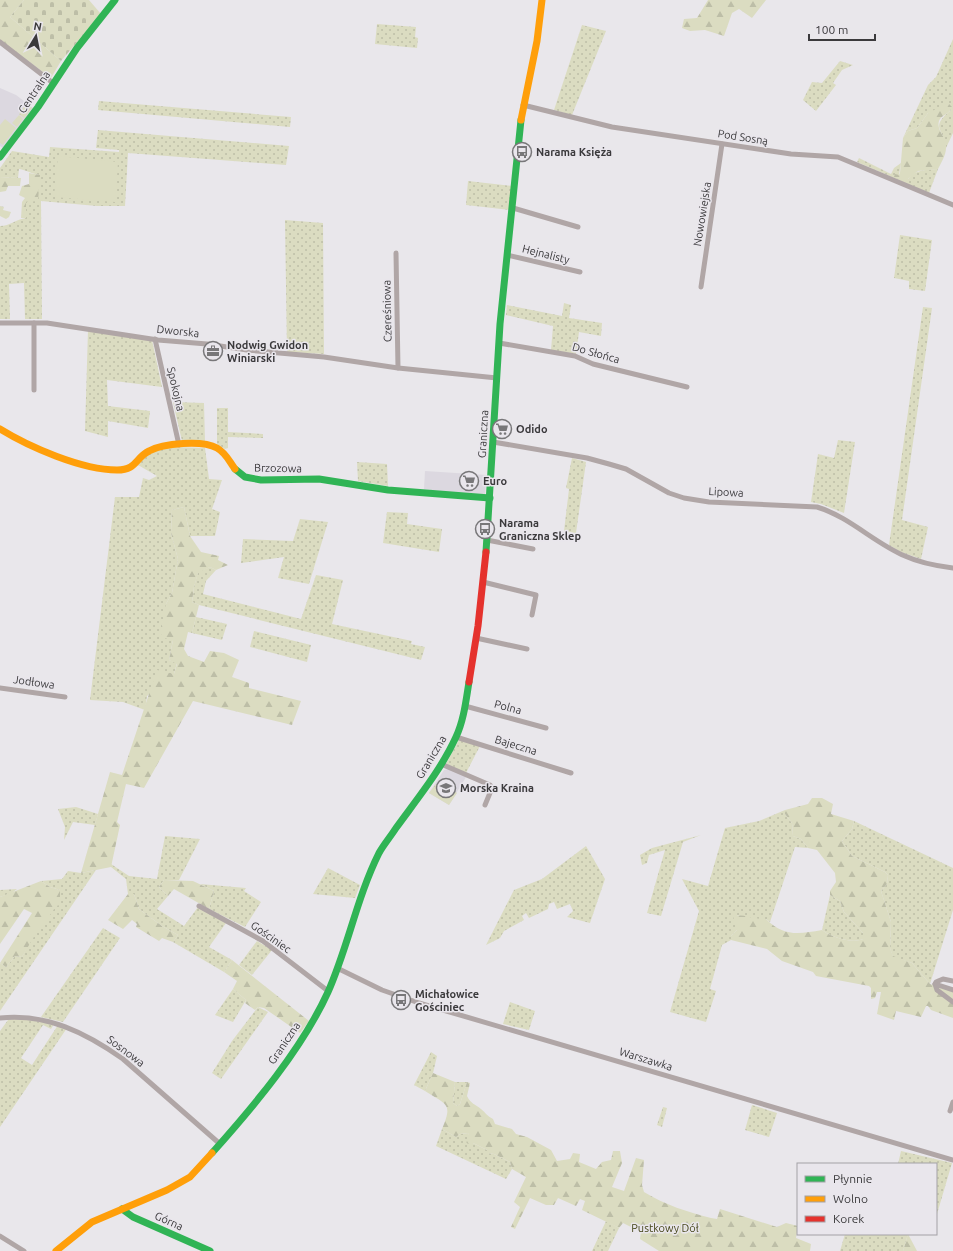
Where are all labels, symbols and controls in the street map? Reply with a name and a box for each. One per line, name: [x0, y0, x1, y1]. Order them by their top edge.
north arrow: [16, 16, 56, 56]
scale bar: [809, 16, 875, 42]
text: N: [33, 20, 43, 33]
text: 100 m: [815, 23, 848, 36]
street label: Centralna: [16, 69, 52, 115]
street label: Pod Sosną: [717, 127, 769, 147]
bus stop icon: Narama Księża: [511, 141, 533, 163]
place label: Narama Księża: [536, 146, 612, 159]
street label: Nowowiejska: [691, 181, 713, 247]
street label: Hejnalisty: [521, 242, 572, 266]
street label: Czereśniowa: [380, 280, 394, 342]
street label: Dworska: [156, 323, 200, 339]
place label: Nodwig Gwidon Winiarski: [227, 339, 308, 364]
office icon: Nodwig Gwidon Winiarski: [202, 340, 224, 362]
street label: Do Słońca: [571, 340, 621, 366]
street label: Spokojna: [165, 366, 187, 412]
street label: Graniczna: [476, 410, 490, 458]
supermarket icon: Odido: [491, 418, 513, 440]
place label: Odido: [516, 423, 548, 435]
street label: Brzozowa: [254, 462, 302, 474]
supermarket icon: Euro: [458, 470, 480, 492]
place label: Euro: [483, 475, 507, 487]
street label: Lipowa: [708, 485, 744, 499]
place label: Narama Graniczna Sklep: [499, 517, 581, 542]
bus stop icon: Narama Graniczna Sklep: [474, 518, 496, 540]
street label: Jodłowa: [12, 673, 56, 691]
street label: Polna: [493, 698, 523, 716]
street label: Graniczna: [413, 733, 449, 781]
street label: Bajeczna: [493, 733, 539, 757]
school or university icon: Morska Kraina: [435, 777, 457, 799]
place label: Morska Kraina: [460, 782, 534, 794]
street label: Gościniec: [249, 919, 293, 955]
place label: Michałowice Gościniec: [415, 988, 479, 1013]
bus stop icon: Michałowice Gościniec: [390, 989, 412, 1011]
street label: Graniczna: [266, 1020, 302, 1066]
street label: Sosnowa: [105, 1033, 147, 1069]
street label: Warszawka: [618, 1045, 674, 1073]
legend: [797, 1163, 937, 1235]
text: Płynnie: [833, 1172, 872, 1185]
text: Wolno: [833, 1192, 868, 1205]
street label: Górna: [153, 1209, 185, 1233]
text: Korek: [833, 1212, 864, 1225]
park label: Pustkowy Dół: [631, 1222, 699, 1234]

